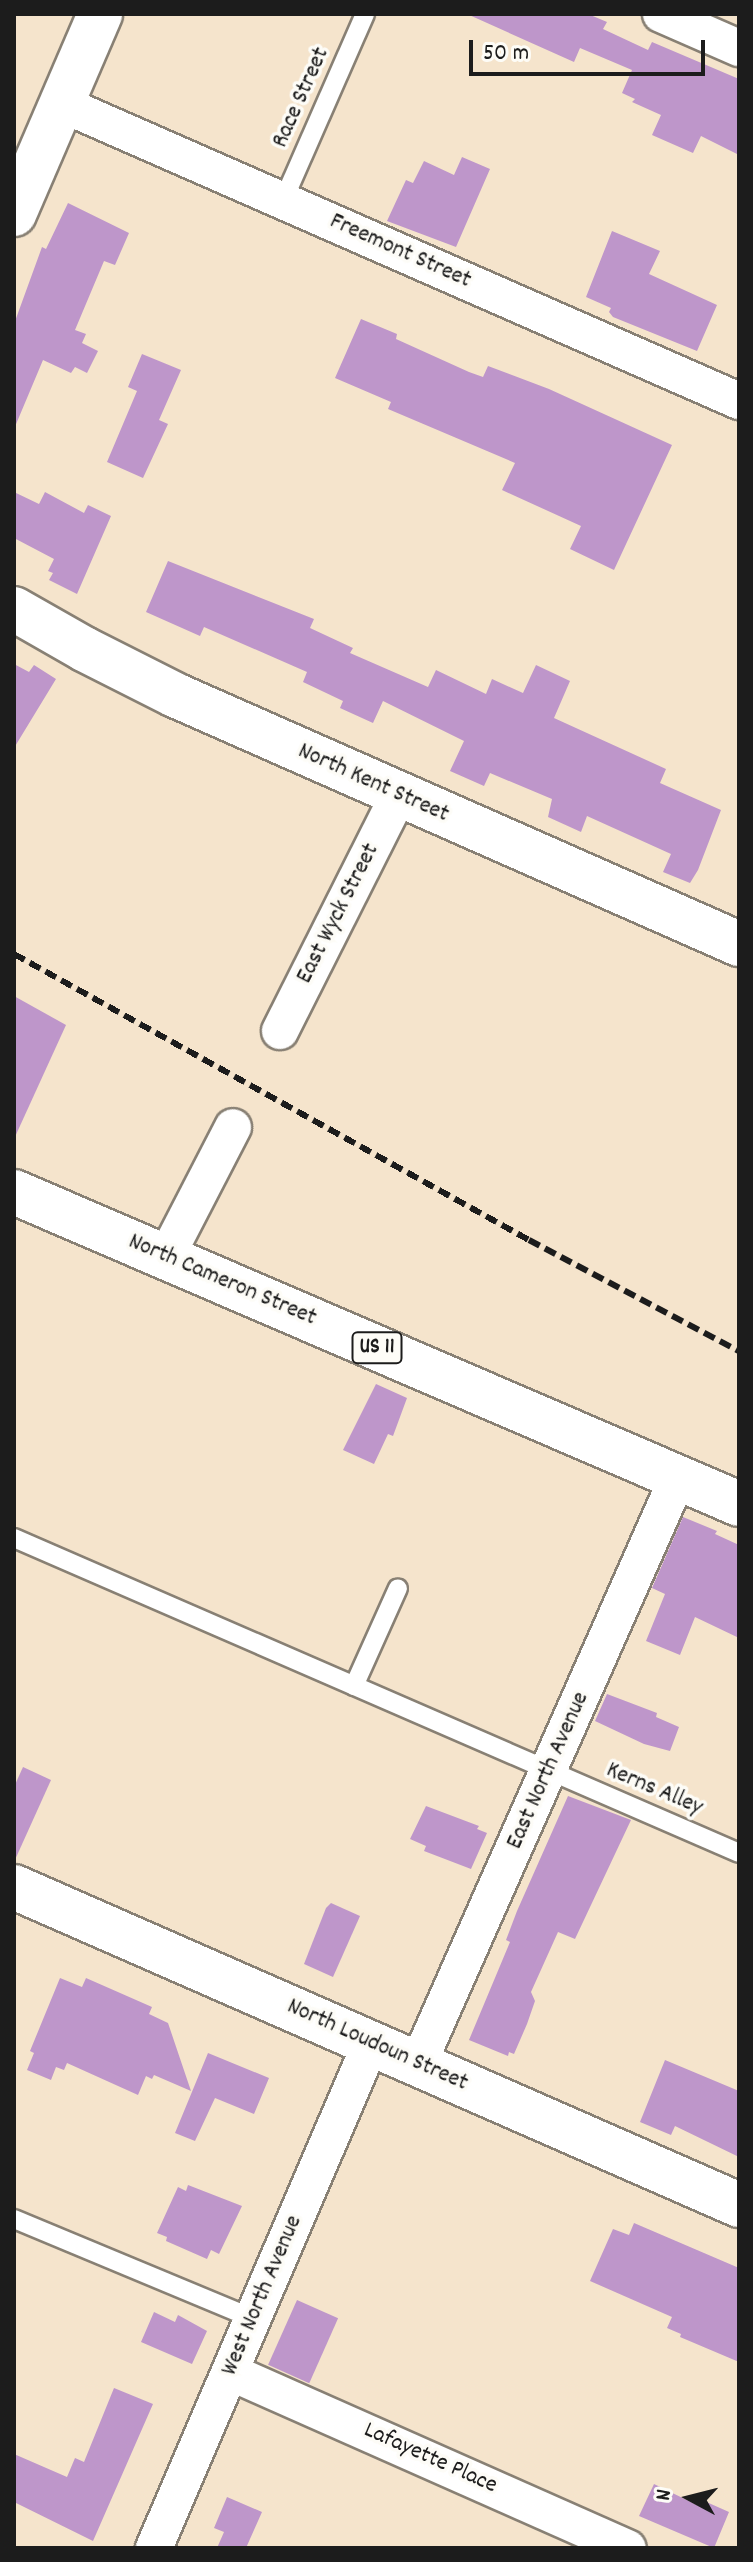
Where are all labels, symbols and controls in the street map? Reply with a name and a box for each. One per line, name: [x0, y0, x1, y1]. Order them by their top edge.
scale bar: [473, 24, 709, 74]
text: 50 m: [483, 37, 529, 71]
street label: Race Street: [267, 43, 337, 153]
street label: Freemont Street: [325, 208, 475, 296]
street label: North Kent Street: [293, 738, 453, 830]
street label: East Wyck Street: [291, 839, 387, 989]
street label: North Cameron Street: [124, 1228, 320, 1334]
road number: US 11: [351, 1330, 403, 1366]
street label: East North Avenue: [501, 1688, 597, 1854]
street label: Kerns Alley: [601, 1757, 707, 1823]
street label: North Loudoun Street: [282, 1993, 472, 2099]
street label: West North Avenue: [216, 2212, 310, 2380]
street label: Lafayette Place: [359, 2417, 501, 2501]
north arrow: [649, 2458, 729, 2538]
text: N: [649, 2488, 681, 2502]

